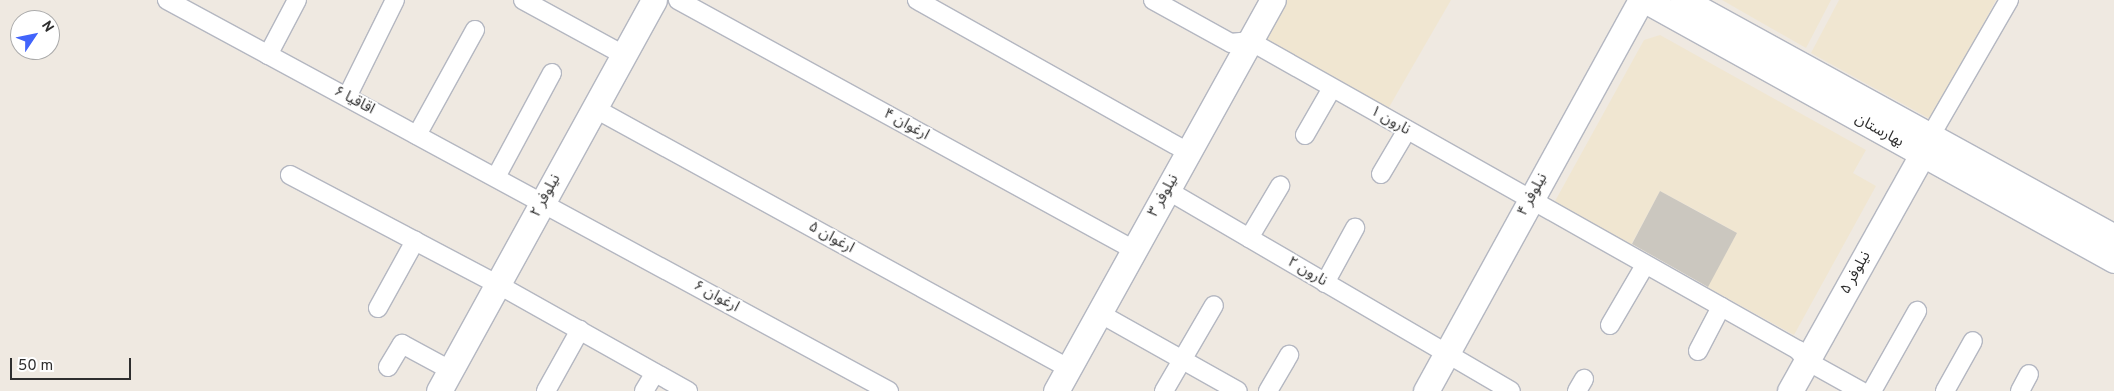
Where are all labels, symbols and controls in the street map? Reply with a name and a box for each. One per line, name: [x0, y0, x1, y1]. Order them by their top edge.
north arrow: [10, 10, 60, 60]
text: N: [37, 18, 57, 36]
street label: اقاقیا ۶: [331, 83, 377, 119]
street label: نارون ۱: [1367, 102, 1413, 140]
street label: ارغوان ۴: [880, 105, 932, 145]
street label: بهارستان: [1851, 110, 1907, 152]
street label: نیلوفر ۴: [1514, 171, 1552, 219]
street label: نیلوفر ۲: [527, 172, 565, 220]
street label: نیلوفر ۳: [1145, 172, 1183, 220]
street label: ارغوان ۵: [805, 218, 857, 258]
street label: نیلوفر ۵: [1837, 249, 1875, 297]
street label: نارون ۲: [1284, 253, 1330, 291]
street label: ارغوان ۶: [690, 277, 742, 317]
scale bar: [12, 348, 134, 380]
text: 50 m: [18, 357, 53, 376]

